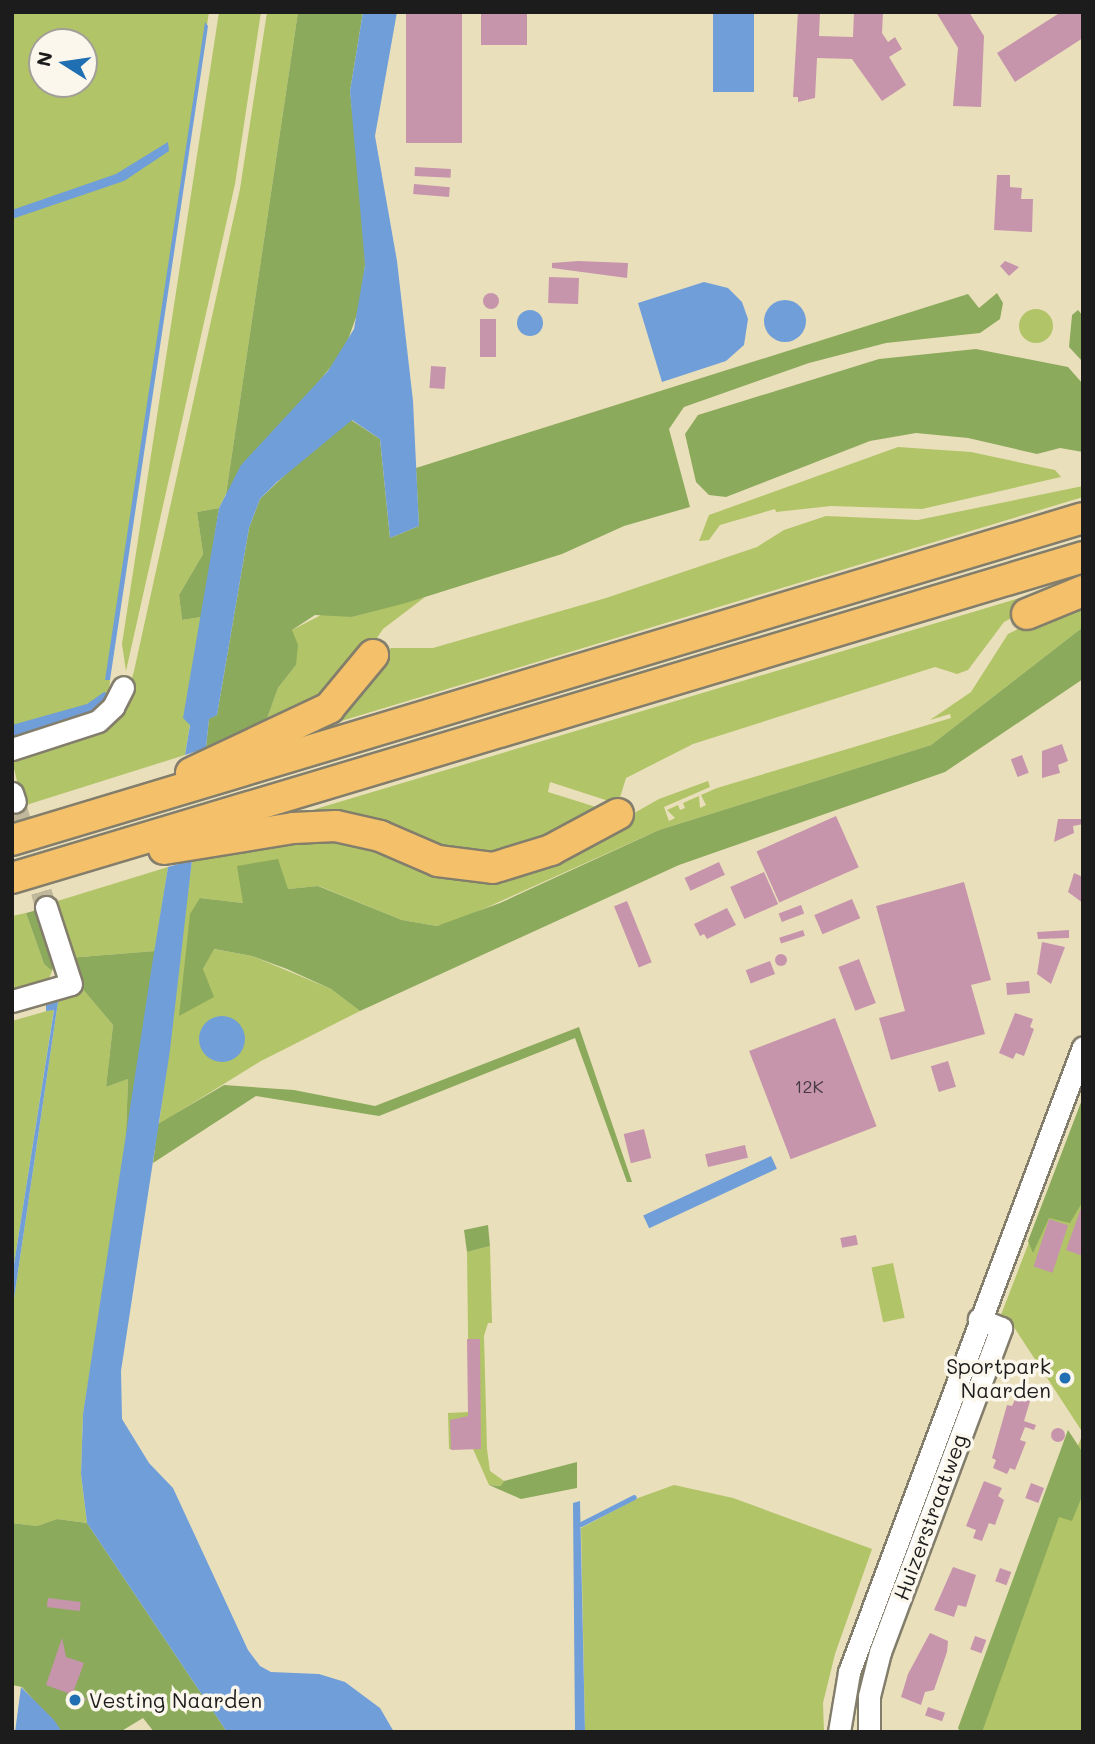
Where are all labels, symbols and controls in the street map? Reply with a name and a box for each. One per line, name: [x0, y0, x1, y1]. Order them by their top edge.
north arrow: [28, 28, 98, 98]
text: N: [30, 49, 58, 69]
house number: 12K: [795, 1075, 823, 1097]
place label: Sportpark Naarden: [946, 1353, 1051, 1403]
marker: Sportpark Naarden: [1057, 1370, 1073, 1386]
street label: Huizerstraatweg: [888, 1430, 972, 1604]
place label: Vesting Naarden: [89, 1687, 262, 1713]
marker: Vesting Naarden: [67, 1692, 83, 1708]

